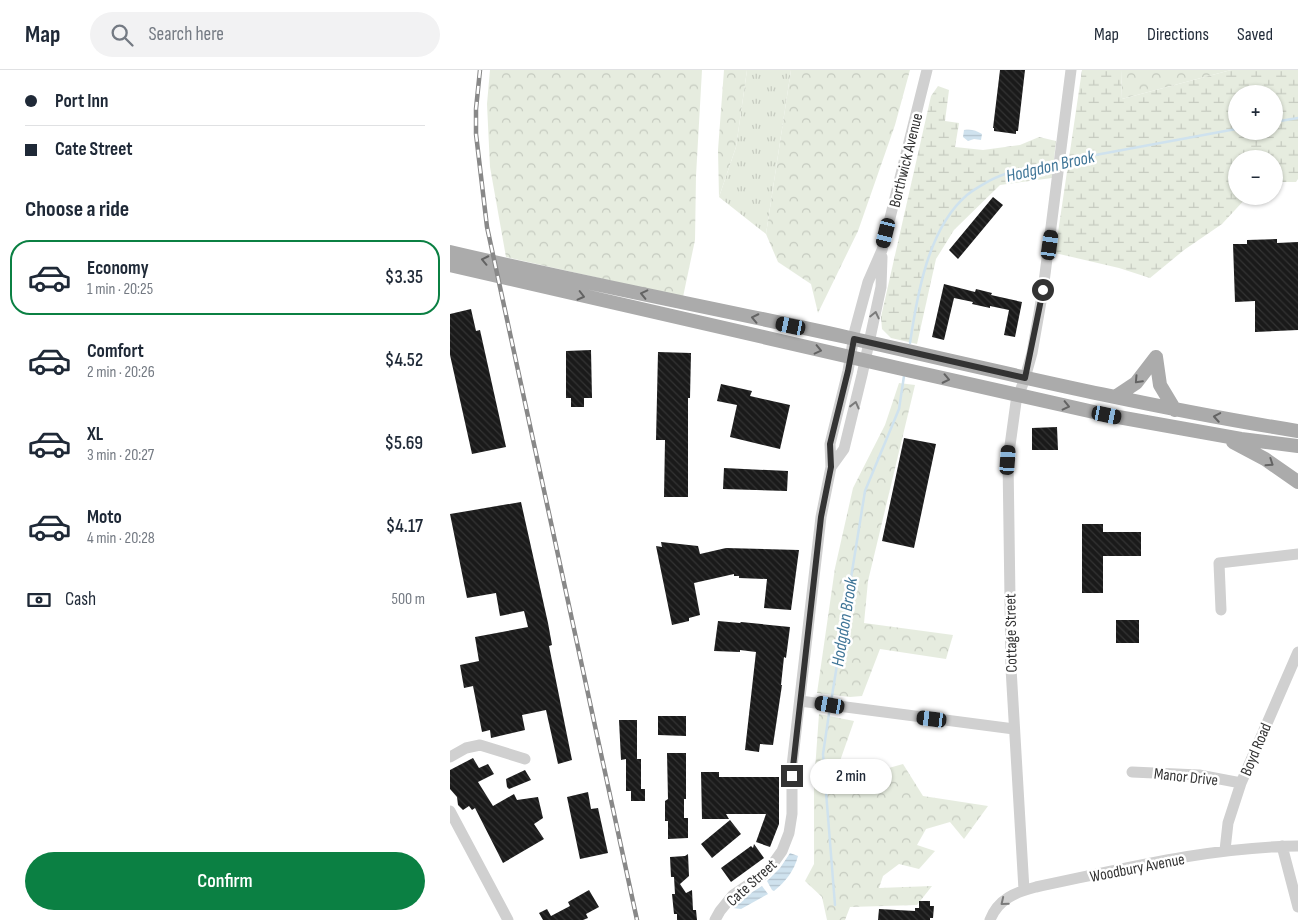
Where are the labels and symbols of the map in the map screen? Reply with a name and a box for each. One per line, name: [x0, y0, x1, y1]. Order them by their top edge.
street label: Borthwick Avenue: [886, 111, 927, 209]
water label: Hodgdon Brook: [1004, 146, 1098, 187]
car: [875, 217, 896, 249]
car: [1040, 229, 1059, 261]
one-way arrow: [480, 255, 489, 266]
route start: [1032, 279, 1054, 301]
one-way arrow: [639, 289, 648, 300]
one-way arrow: [576, 290, 585, 301]
one-way arrow: [869, 310, 880, 319]
one-way arrow: [750, 313, 759, 323]
car: [774, 316, 807, 336]
one-way arrow: [814, 344, 822, 354]
one-way arrow: [942, 373, 950, 384]
one-way arrow: [1135, 375, 1144, 384]
one-way arrow: [849, 400, 860, 409]
one-way arrow: [1062, 400, 1071, 410]
car: [1090, 405, 1123, 425]
one-way arrow: [1213, 413, 1221, 423]
car: [999, 445, 1016, 475]
one-way arrow: [1264, 457, 1274, 466]
water label: Hodgdon Brook: [827, 575, 862, 668]
street label: Cottage Street: [1001, 593, 1022, 673]
car: [813, 695, 846, 715]
car: [916, 710, 947, 728]
street label: Boyd Road: [1237, 720, 1276, 779]
callout: 2 min: [810, 758, 892, 794]
route end: [781, 765, 803, 787]
street label: Manor Drive: [1153, 765, 1219, 790]
street label: Woodbury Avenue: [1088, 850, 1186, 887]
street label: Cate Street: [723, 856, 781, 911]
one-way arrow: [1000, 896, 1009, 905]

